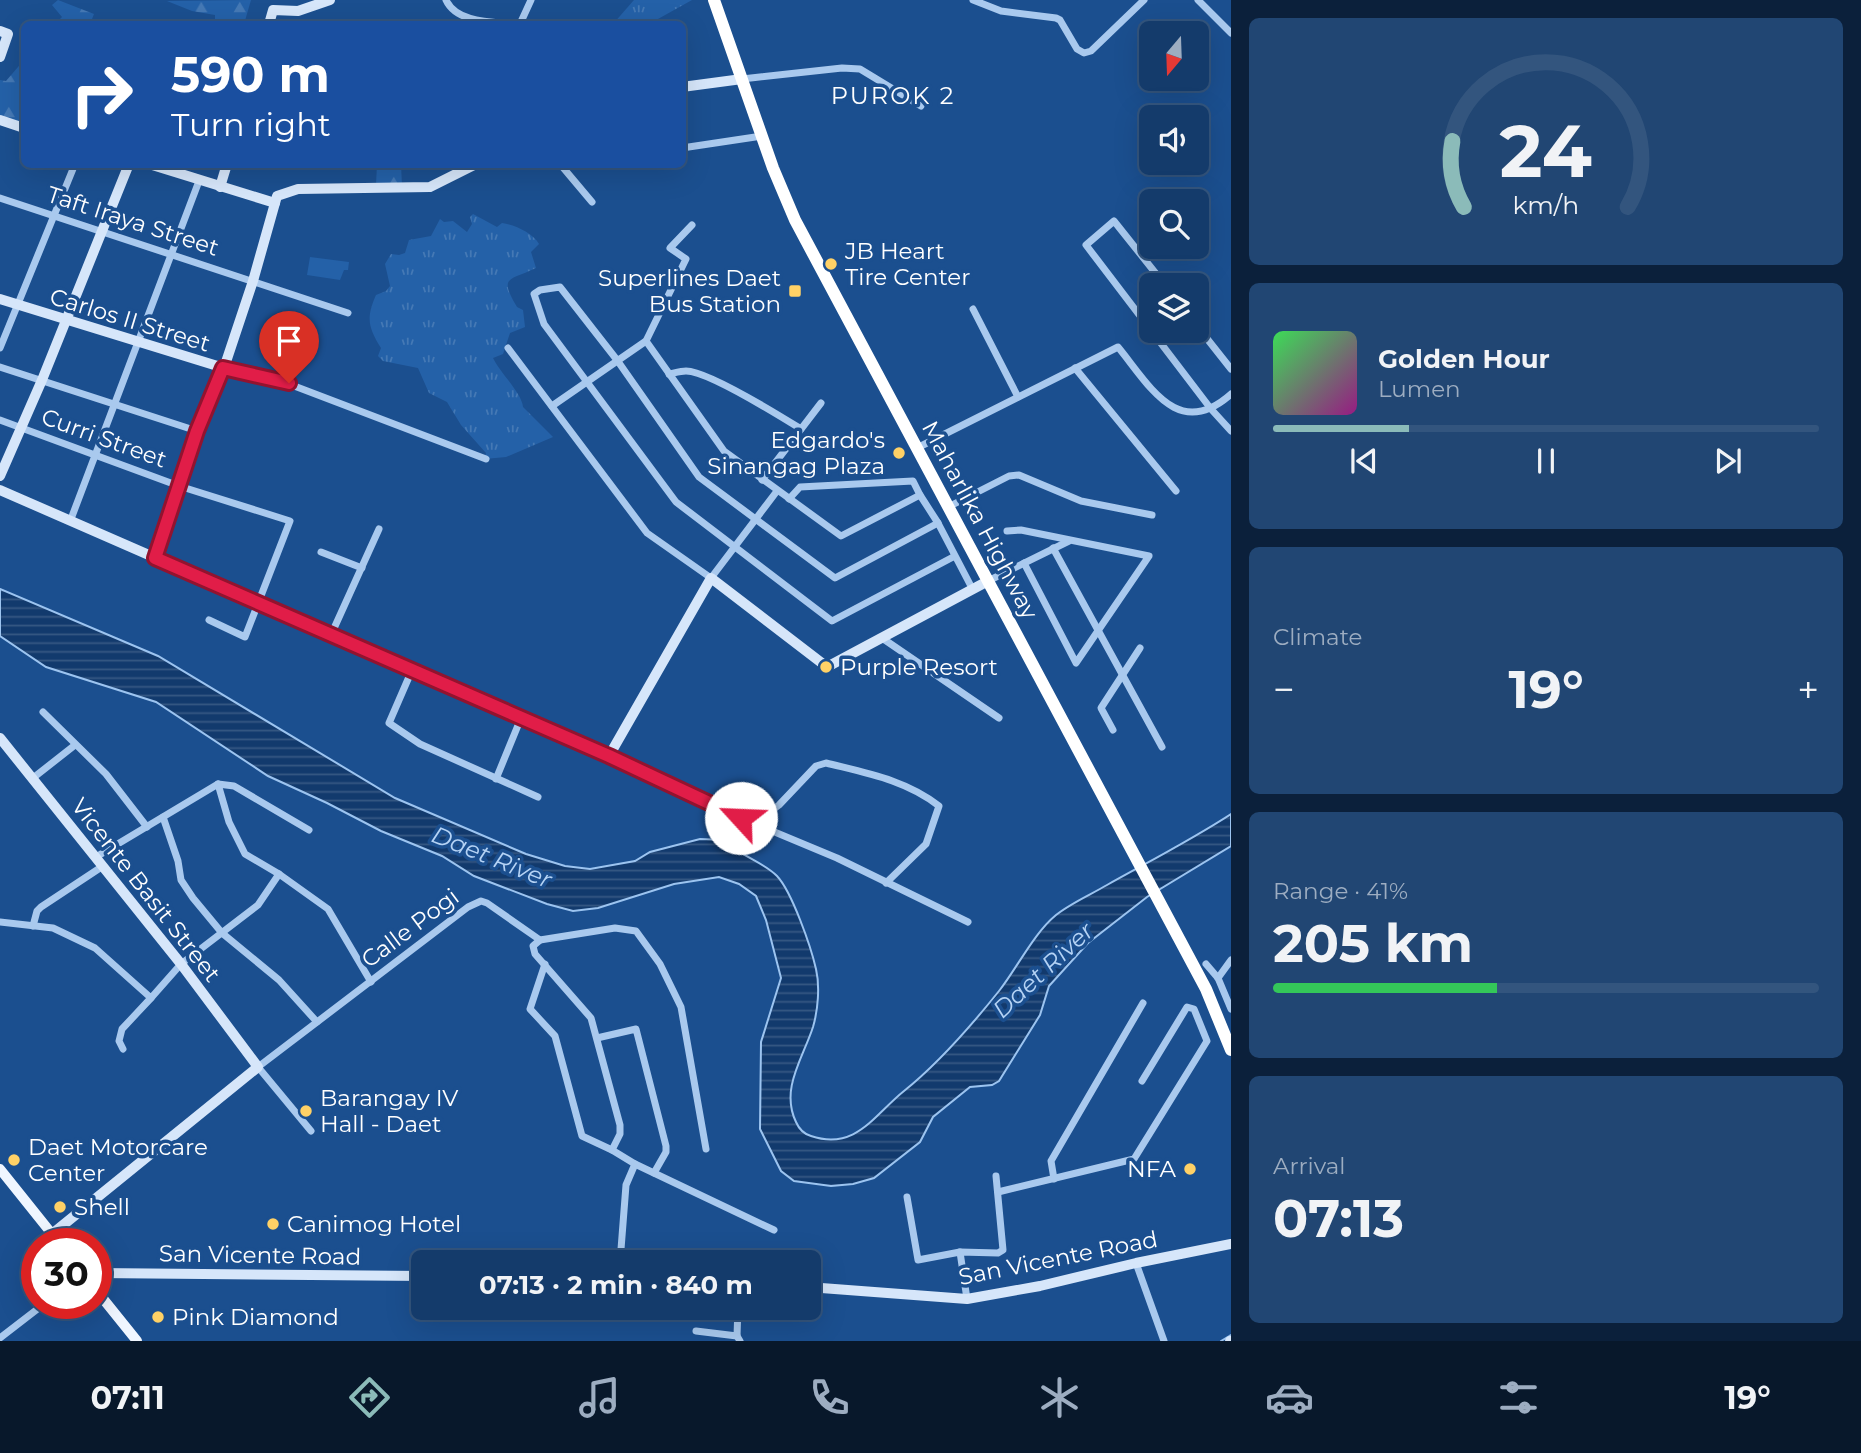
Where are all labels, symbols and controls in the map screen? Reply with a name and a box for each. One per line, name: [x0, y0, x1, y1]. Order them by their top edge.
north arrow: [1139, 21, 1209, 91]
map controls: [1139, 21, 1209, 343]
text: 590 m: [171, 45, 330, 104]
icon: right: [56, 49, 147, 140]
district label: PUROK 2: [831, 81, 955, 110]
text: Turn right: [171, 105, 331, 144]
button: sound: [1139, 105, 1209, 175]
text: 24: [1500, 108, 1592, 196]
street label: Taft Iraya Street: [44, 180, 222, 262]
button: search: [1139, 189, 1209, 259]
text: km/h: [1513, 190, 1579, 220]
place label: JB Heart Tire Center: [844, 237, 970, 291]
marker: JB Heart Tire Center: [823, 256, 839, 272]
place label: Superlines Daet Bus Station: [598, 264, 781, 318]
button: layers: [1139, 273, 1209, 343]
street label: Carlos II Street: [47, 282, 213, 358]
marker: Superlines Daet Bus Station: [787, 283, 803, 299]
pin: [259, 311, 319, 383]
icon: arrive: [270, 322, 308, 360]
text: Golden Hour: [1378, 343, 1550, 375]
text: Lumen: [1378, 375, 1461, 403]
street label: Curri Street: [38, 402, 170, 474]
street label: Maharlika Highway: [916, 416, 1044, 624]
place label: Edgardo's Sinangag Plaza: [707, 426, 885, 480]
icon: previous: [1345, 442, 1383, 480]
icon: pause: [1527, 442, 1565, 480]
icon: next: [1709, 442, 1747, 480]
marker: Edgardo's Sinangag Plaza: [891, 445, 907, 461]
text: Climate: [1273, 623, 1362, 651]
place label: Purple Resort: [840, 653, 998, 681]
text: 19°: [1508, 658, 1584, 721]
marker: Purple Resort: [818, 659, 834, 675]
text: −: [1273, 666, 1295, 713]
text: +: [1797, 666, 1819, 713]
position arrow: [704, 781, 778, 855]
street label: Vicente Basit Street: [65, 792, 227, 988]
water label: Daet River: [428, 820, 558, 895]
text: Range · 41%: [1273, 877, 1408, 905]
street label: Calle Pogi: [356, 882, 464, 974]
text: 205 km: [1273, 912, 1473, 975]
water label: Daet River: [987, 915, 1100, 1024]
place label: Barangay IV Hall - Daet: [320, 1084, 459, 1138]
marker: Barangay IV Hall - Daet: [298, 1103, 314, 1119]
place label: Daet Motorcare Center: [28, 1133, 208, 1187]
marker: Daet Motorcare Center: [6, 1152, 22, 1168]
text: Arrival: [1273, 1152, 1346, 1180]
place label: NFA: [1127, 1155, 1177, 1183]
marker: NFA: [1182, 1161, 1198, 1177]
text: 07:13: [1273, 1187, 1404, 1250]
place label: Shell: [74, 1193, 130, 1221]
marker: Shell: [52, 1199, 68, 1215]
place label: Canimog Hotel: [287, 1210, 461, 1238]
marker: Canimog Hotel: [265, 1216, 281, 1232]
street label: San Vicente Road: [956, 1225, 1160, 1291]
speed limit sign: 30: [21, 1228, 112, 1319]
street label: San Vicente Road: [159, 1239, 361, 1271]
text: 07:13 · 2 min · 840 m: [479, 1269, 753, 1301]
place label: Pink Diamond: [172, 1303, 339, 1331]
marker: Pink Diamond: [150, 1309, 166, 1325]
icon: directions: [345, 1373, 394, 1422]
icon: music: [575, 1373, 624, 1422]
icon: phone: [805, 1373, 854, 1422]
icon: climate: [1035, 1373, 1084, 1422]
icon: car: [1265, 1373, 1314, 1422]
icon: filters: [1494, 1373, 1543, 1422]
text: 07:11: [90, 1378, 165, 1417]
text: 19°: [1724, 1378, 1771, 1417]

